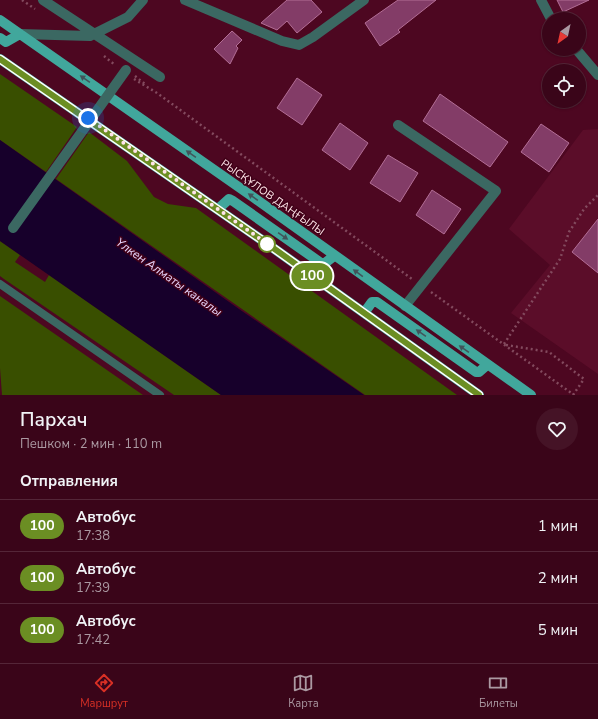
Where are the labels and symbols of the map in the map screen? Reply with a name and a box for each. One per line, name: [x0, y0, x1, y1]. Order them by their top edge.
north arrow: [542, 12, 586, 56]
one-way arrow: [79, 75, 90, 83]
your location: [78, 108, 98, 128]
one-way arrow: [186, 150, 196, 158]
street label: РЫСҚҰЛОВ ДАҢҒЫЛЫ: [218, 156, 327, 239]
one-way arrow: [248, 193, 258, 201]
one-way arrow: [278, 232, 288, 240]
water label: Үлкен Алматы каналы: [113, 234, 225, 320]
unlabelled marker: [258, 235, 276, 253]
line badge: 100: [289, 263, 335, 289]
one-way arrow: [353, 269, 364, 277]
one-way arrow: [416, 329, 426, 337]
one-way arrow: [459, 344, 470, 353]

